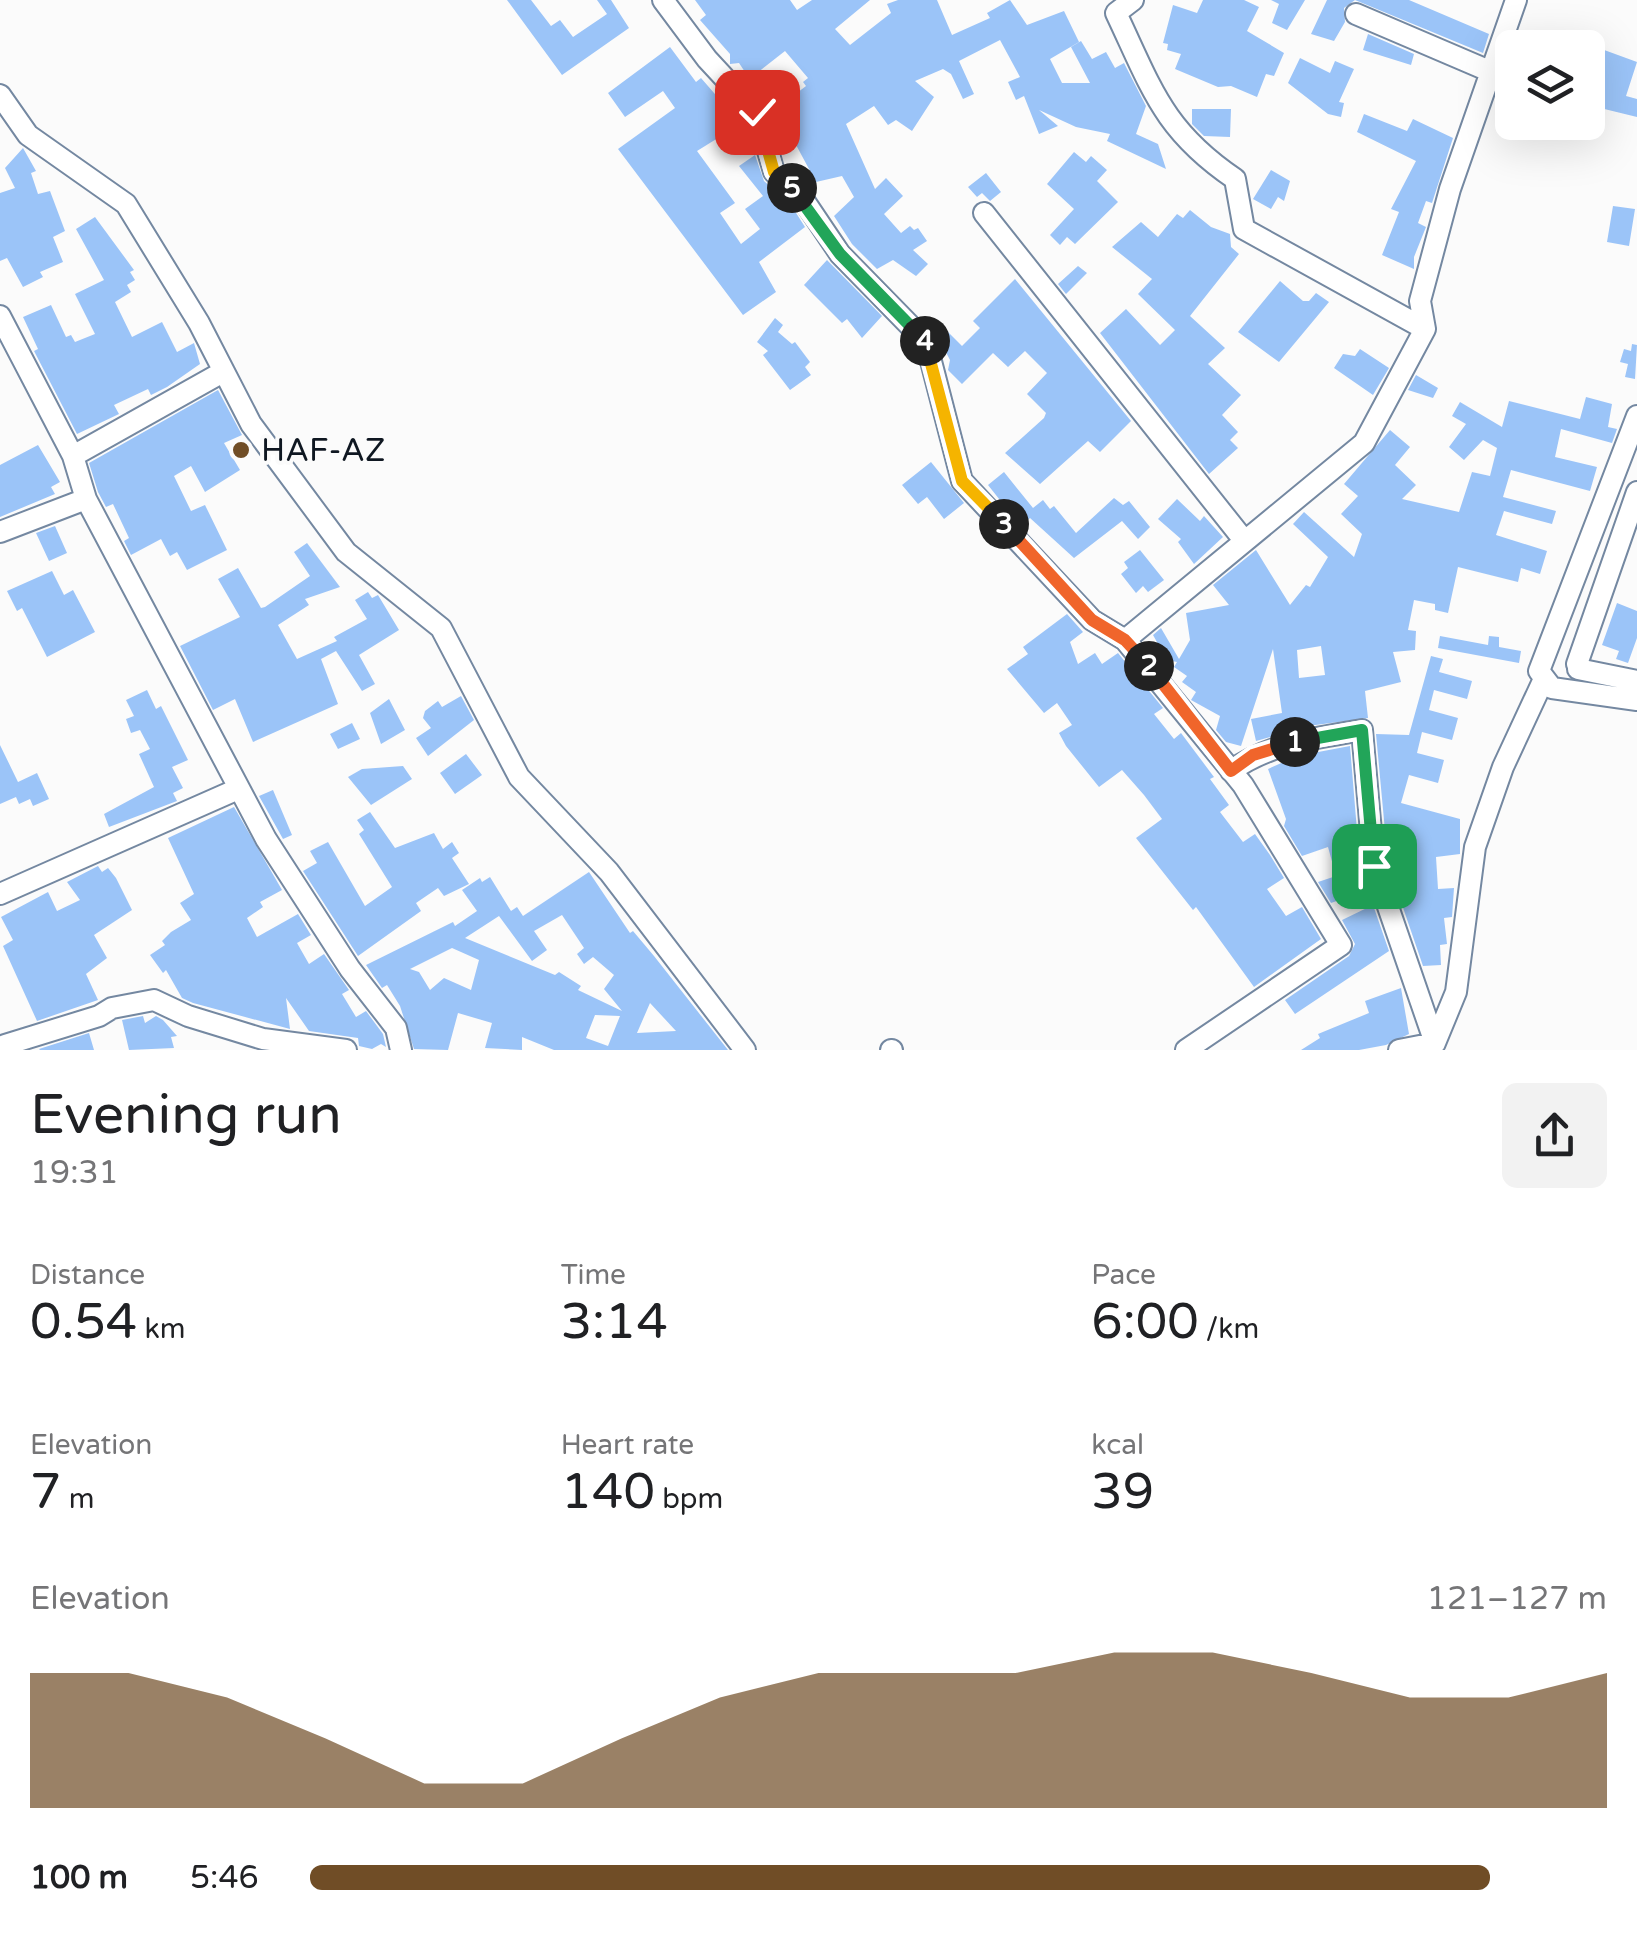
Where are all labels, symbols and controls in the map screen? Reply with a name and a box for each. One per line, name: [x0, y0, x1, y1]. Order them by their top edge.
map controls: [1495, 30, 1605, 140]
button: layers: [1495, 30, 1605, 140]
pin: [715, 70, 800, 155]
icon: check: [730, 85, 785, 140]
pin: 5: [767, 163, 817, 213]
text: 5: [783, 171, 801, 205]
pin: 4: [900, 316, 950, 366]
text: 4: [916, 324, 934, 358]
place label: HAF-AZ: [261, 432, 385, 470]
marker: HAF-AZ: [230, 439, 252, 461]
pin: 3: [979, 499, 1029, 549]
text: 3: [995, 507, 1013, 541]
pin: 2: [1124, 641, 1174, 691]
text: 2: [1140, 649, 1158, 683]
pin: 1: [1270, 717, 1320, 767]
text: 1: [1286, 725, 1304, 759]
pin: [1332, 824, 1417, 909]
icon: arrive: [1347, 839, 1402, 894]
text: Evening run: [30, 1083, 342, 1149]
button: share: [1502, 1083, 1607, 1188]
text: 19:31: [30, 1154, 119, 1192]
text: Distance: [30, 1258, 145, 1292]
text: Time: [561, 1258, 626, 1292]
text: Pace: [1091, 1258, 1156, 1292]
text: 0.54: [30, 1292, 137, 1352]
text: 3:14: [561, 1292, 668, 1352]
text: 6:00: [1091, 1292, 1199, 1352]
text: km: [137, 1312, 185, 1346]
text: /km: [1199, 1312, 1259, 1346]
text: Elevation: [30, 1428, 152, 1462]
text: Heart rate: [561, 1428, 694, 1462]
text: kcal: [1091, 1428, 1144, 1462]
text: 7: [30, 1462, 61, 1522]
text: 140: [561, 1462, 655, 1522]
text: 39: [1091, 1462, 1154, 1522]
text: m: [61, 1482, 94, 1516]
text: bpm: [655, 1482, 723, 1516]
text: Elevation: [30, 1580, 170, 1618]
text: 121–127 m: [1427, 1580, 1607, 1618]
text: 100 m: [30, 1859, 128, 1897]
text: 5:46: [190, 1859, 259, 1897]

